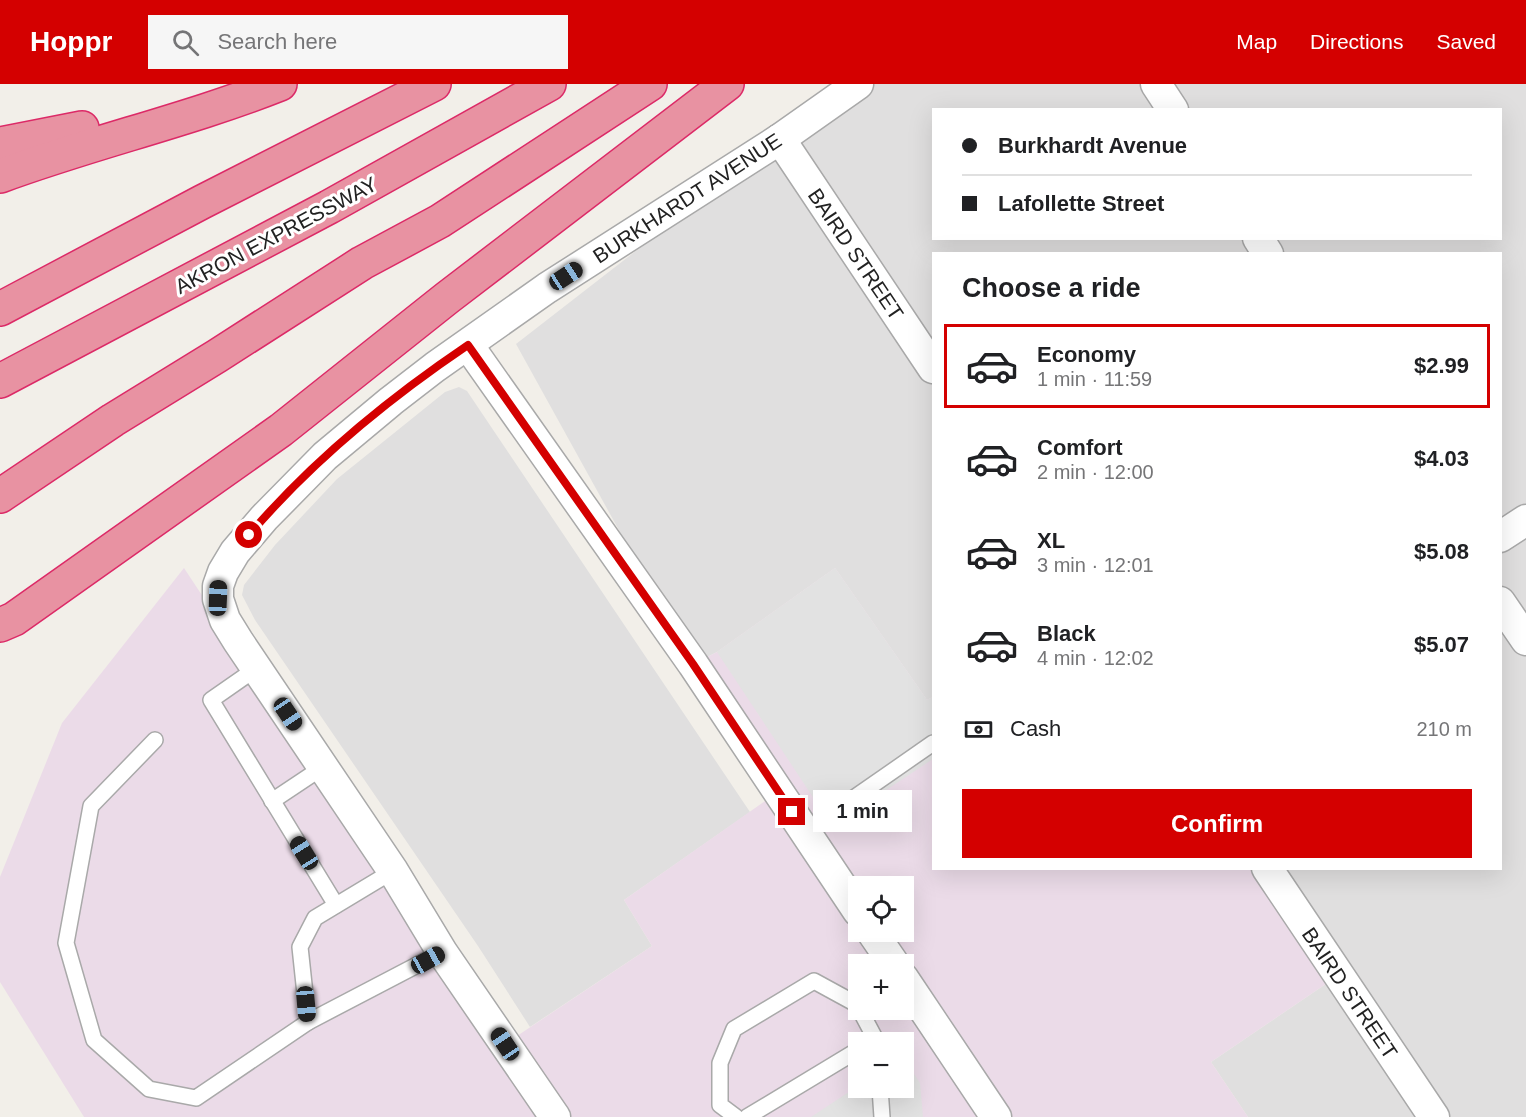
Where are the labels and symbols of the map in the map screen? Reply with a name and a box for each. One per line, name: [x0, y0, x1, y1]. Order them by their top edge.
street label: BURKHARDT AVENUE: [589, 129, 785, 267]
street label: AKRON EXPRESSWAY: [171, 172, 381, 298]
street label: BAIRD STREET: [804, 184, 908, 324]
car: [546, 259, 586, 293]
route start: [235, 521, 262, 548]
car: [208, 580, 228, 616]
car: [270, 694, 306, 734]
callout: 1 min: [813, 791, 912, 833]
route end: [778, 798, 805, 825]
car: [287, 833, 321, 873]
street label: BAIRD STREET: [1298, 923, 1402, 1063]
car: [408, 943, 448, 977]
car: [295, 985, 317, 1023]
car: [487, 1024, 523, 1064]

